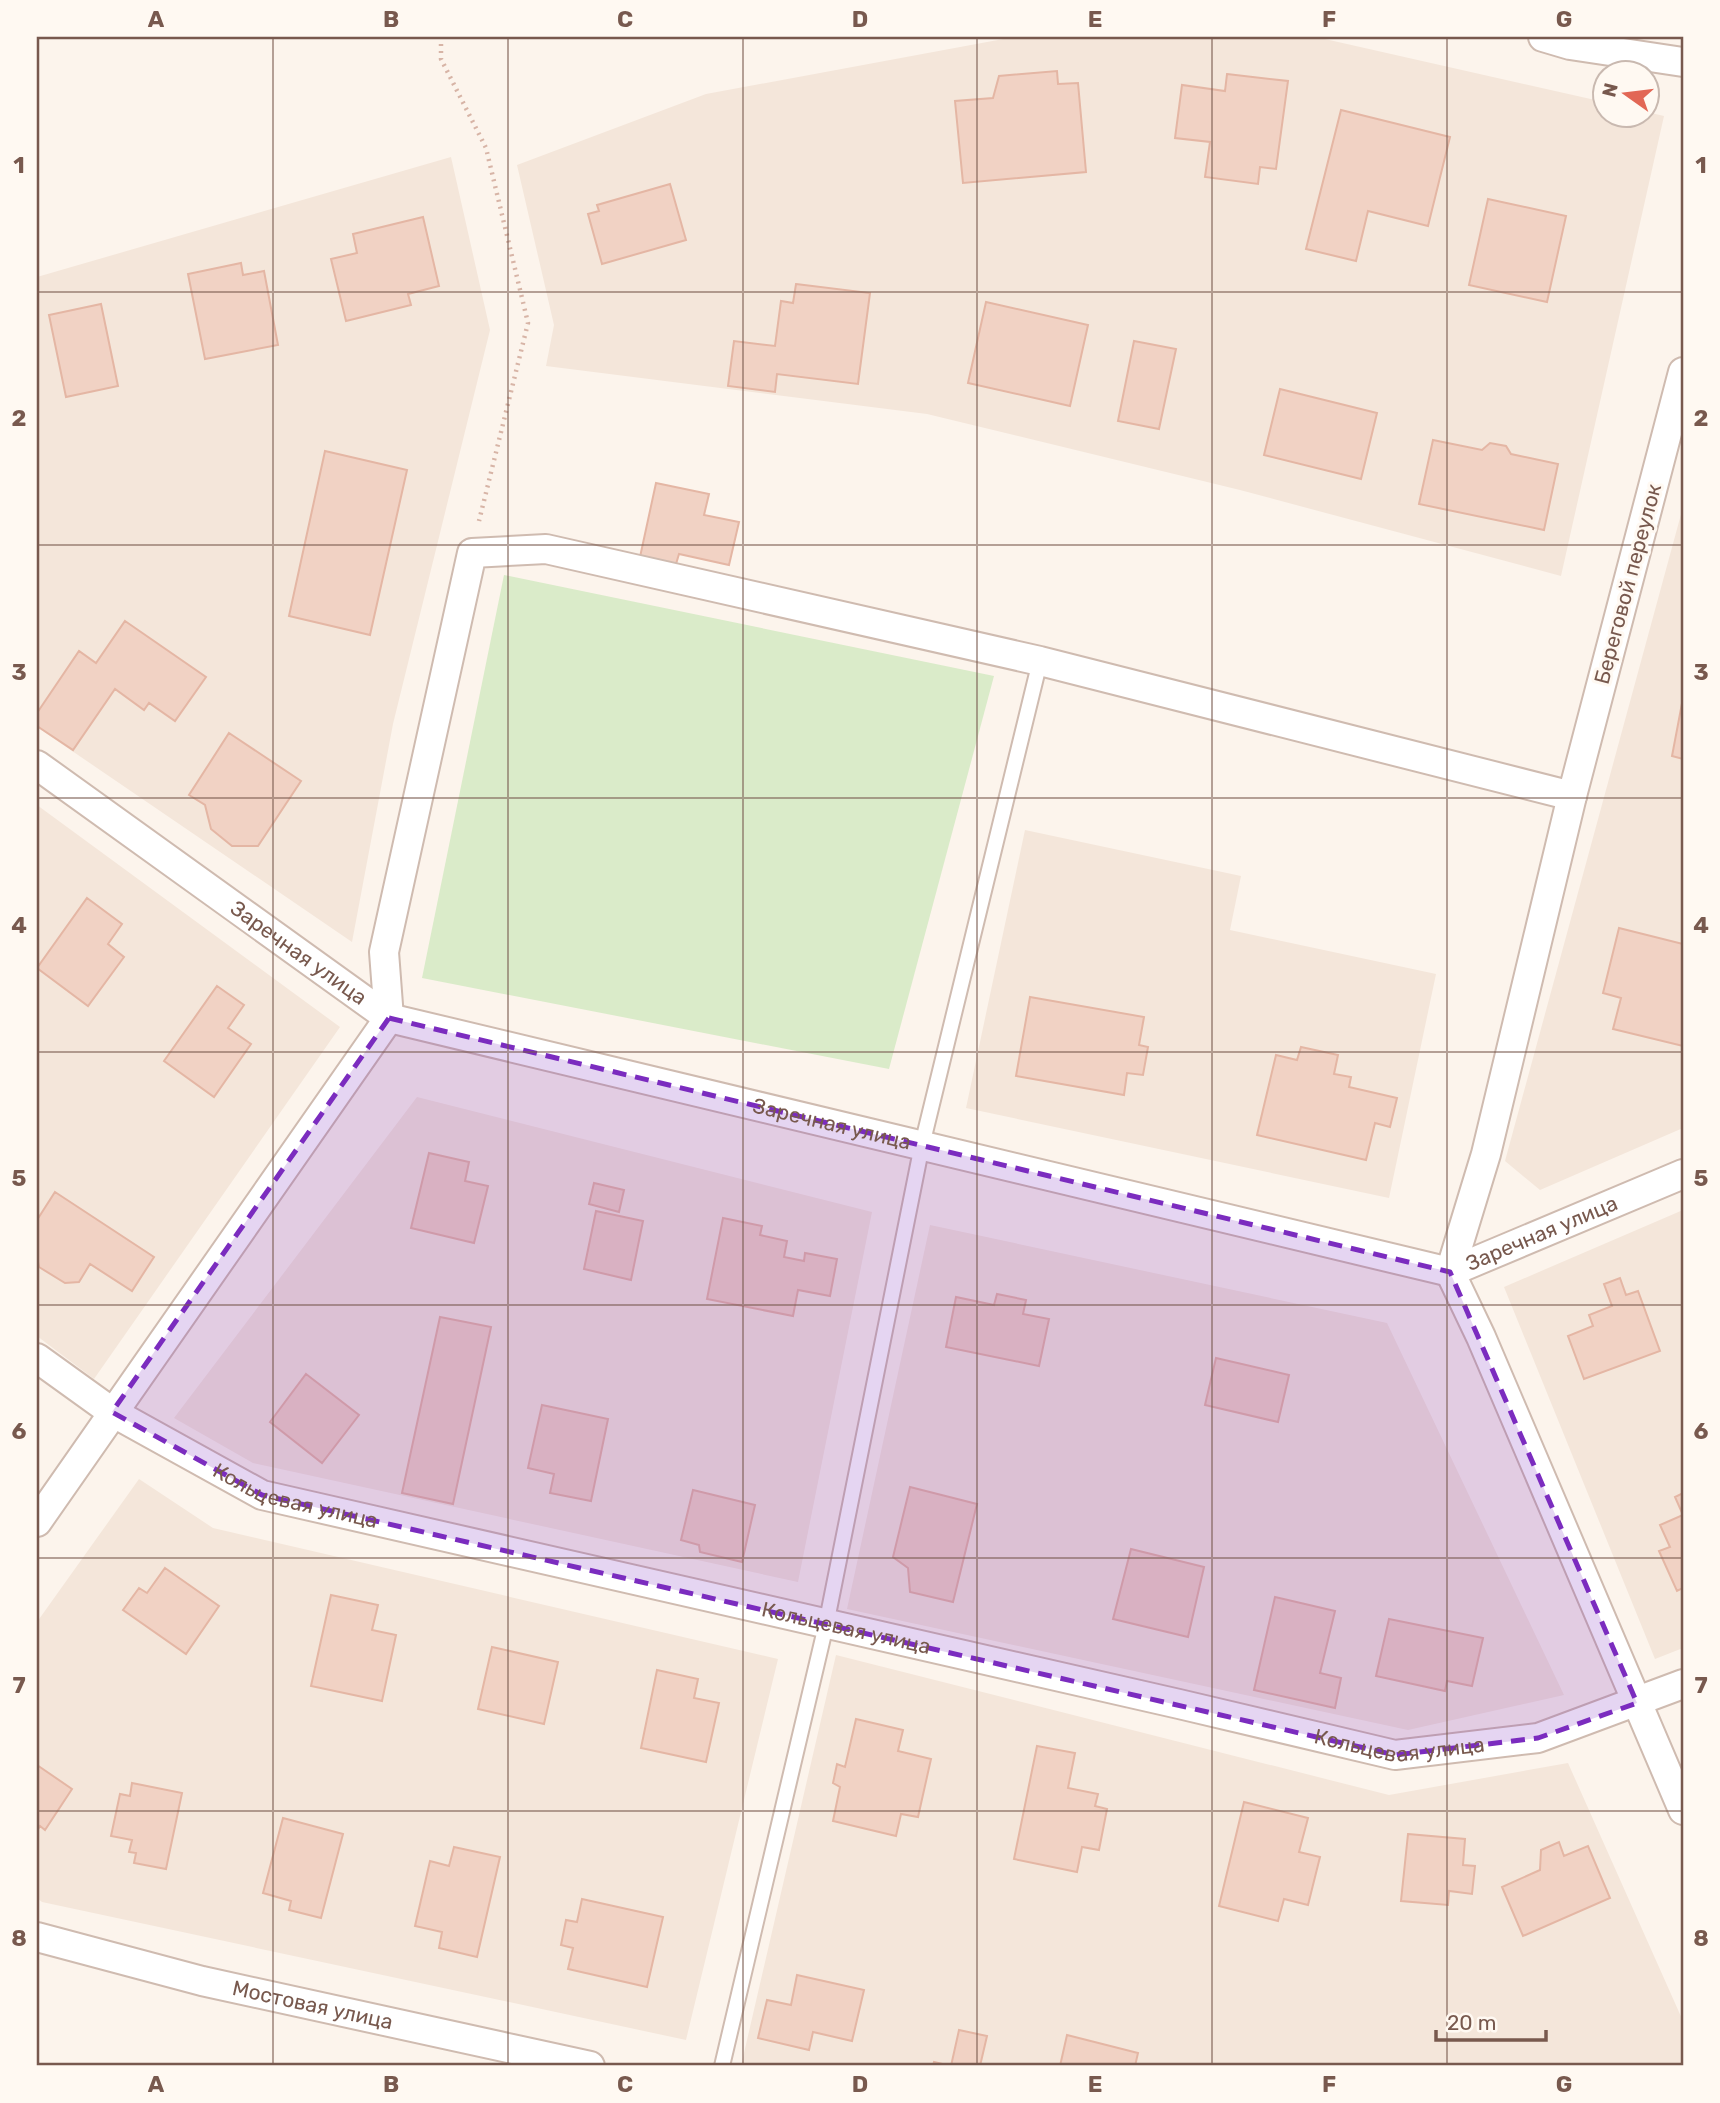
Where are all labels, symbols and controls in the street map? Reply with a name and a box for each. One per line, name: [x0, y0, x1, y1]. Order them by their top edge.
text: A: [148, 5, 165, 33]
text: B: [383, 5, 399, 33]
text: C: [617, 5, 633, 33]
text: D: [852, 5, 868, 33]
text: E: [1088, 5, 1102, 33]
text: F: [1322, 5, 1336, 33]
text: G: [1556, 5, 1572, 33]
north arrow: [1590, 60, 1660, 130]
text: N: [1597, 81, 1623, 99]
text: 1: [13, 151, 25, 179]
text: 1: [1695, 151, 1707, 179]
text: 2: [12, 404, 26, 432]
text: 2: [1694, 404, 1708, 432]
street label: Береговой переулок: [1589, 481, 1666, 687]
text: 3: [11, 658, 27, 686]
text: 3: [1693, 658, 1709, 686]
street label: Заречная улица: [226, 895, 372, 1010]
text: 4: [11, 911, 27, 939]
text: 4: [1693, 911, 1709, 939]
street label: Заречная улица: [750, 1093, 914, 1155]
text: 5: [12, 1164, 27, 1192]
text: 5: [1694, 1164, 1709, 1192]
street label: Заречная улица: [1462, 1190, 1621, 1276]
text: 6: [12, 1417, 27, 1445]
text: 6: [1694, 1417, 1709, 1445]
street label: Кольцевая улица: [209, 1457, 380, 1533]
street label: Кольцевая улица: [759, 1596, 933, 1659]
text: 7: [12, 1671, 26, 1699]
text: 7: [1694, 1671, 1708, 1699]
street label: Кольцевая улица: [1312, 1723, 1486, 1767]
text: 8: [11, 1924, 27, 1952]
text: 8: [1693, 1924, 1709, 1952]
street label: Мостовая улица: [230, 1975, 395, 2034]
scale bar: [1436, 1998, 1547, 2042]
text: 20 m: [1447, 2010, 1496, 2035]
text: A: [148, 2070, 165, 2098]
text: B: [383, 2070, 399, 2098]
text: C: [617, 2070, 633, 2098]
text: D: [852, 2070, 868, 2098]
text: E: [1088, 2070, 1102, 2098]
text: F: [1322, 2070, 1336, 2098]
text: G: [1556, 2070, 1572, 2098]

